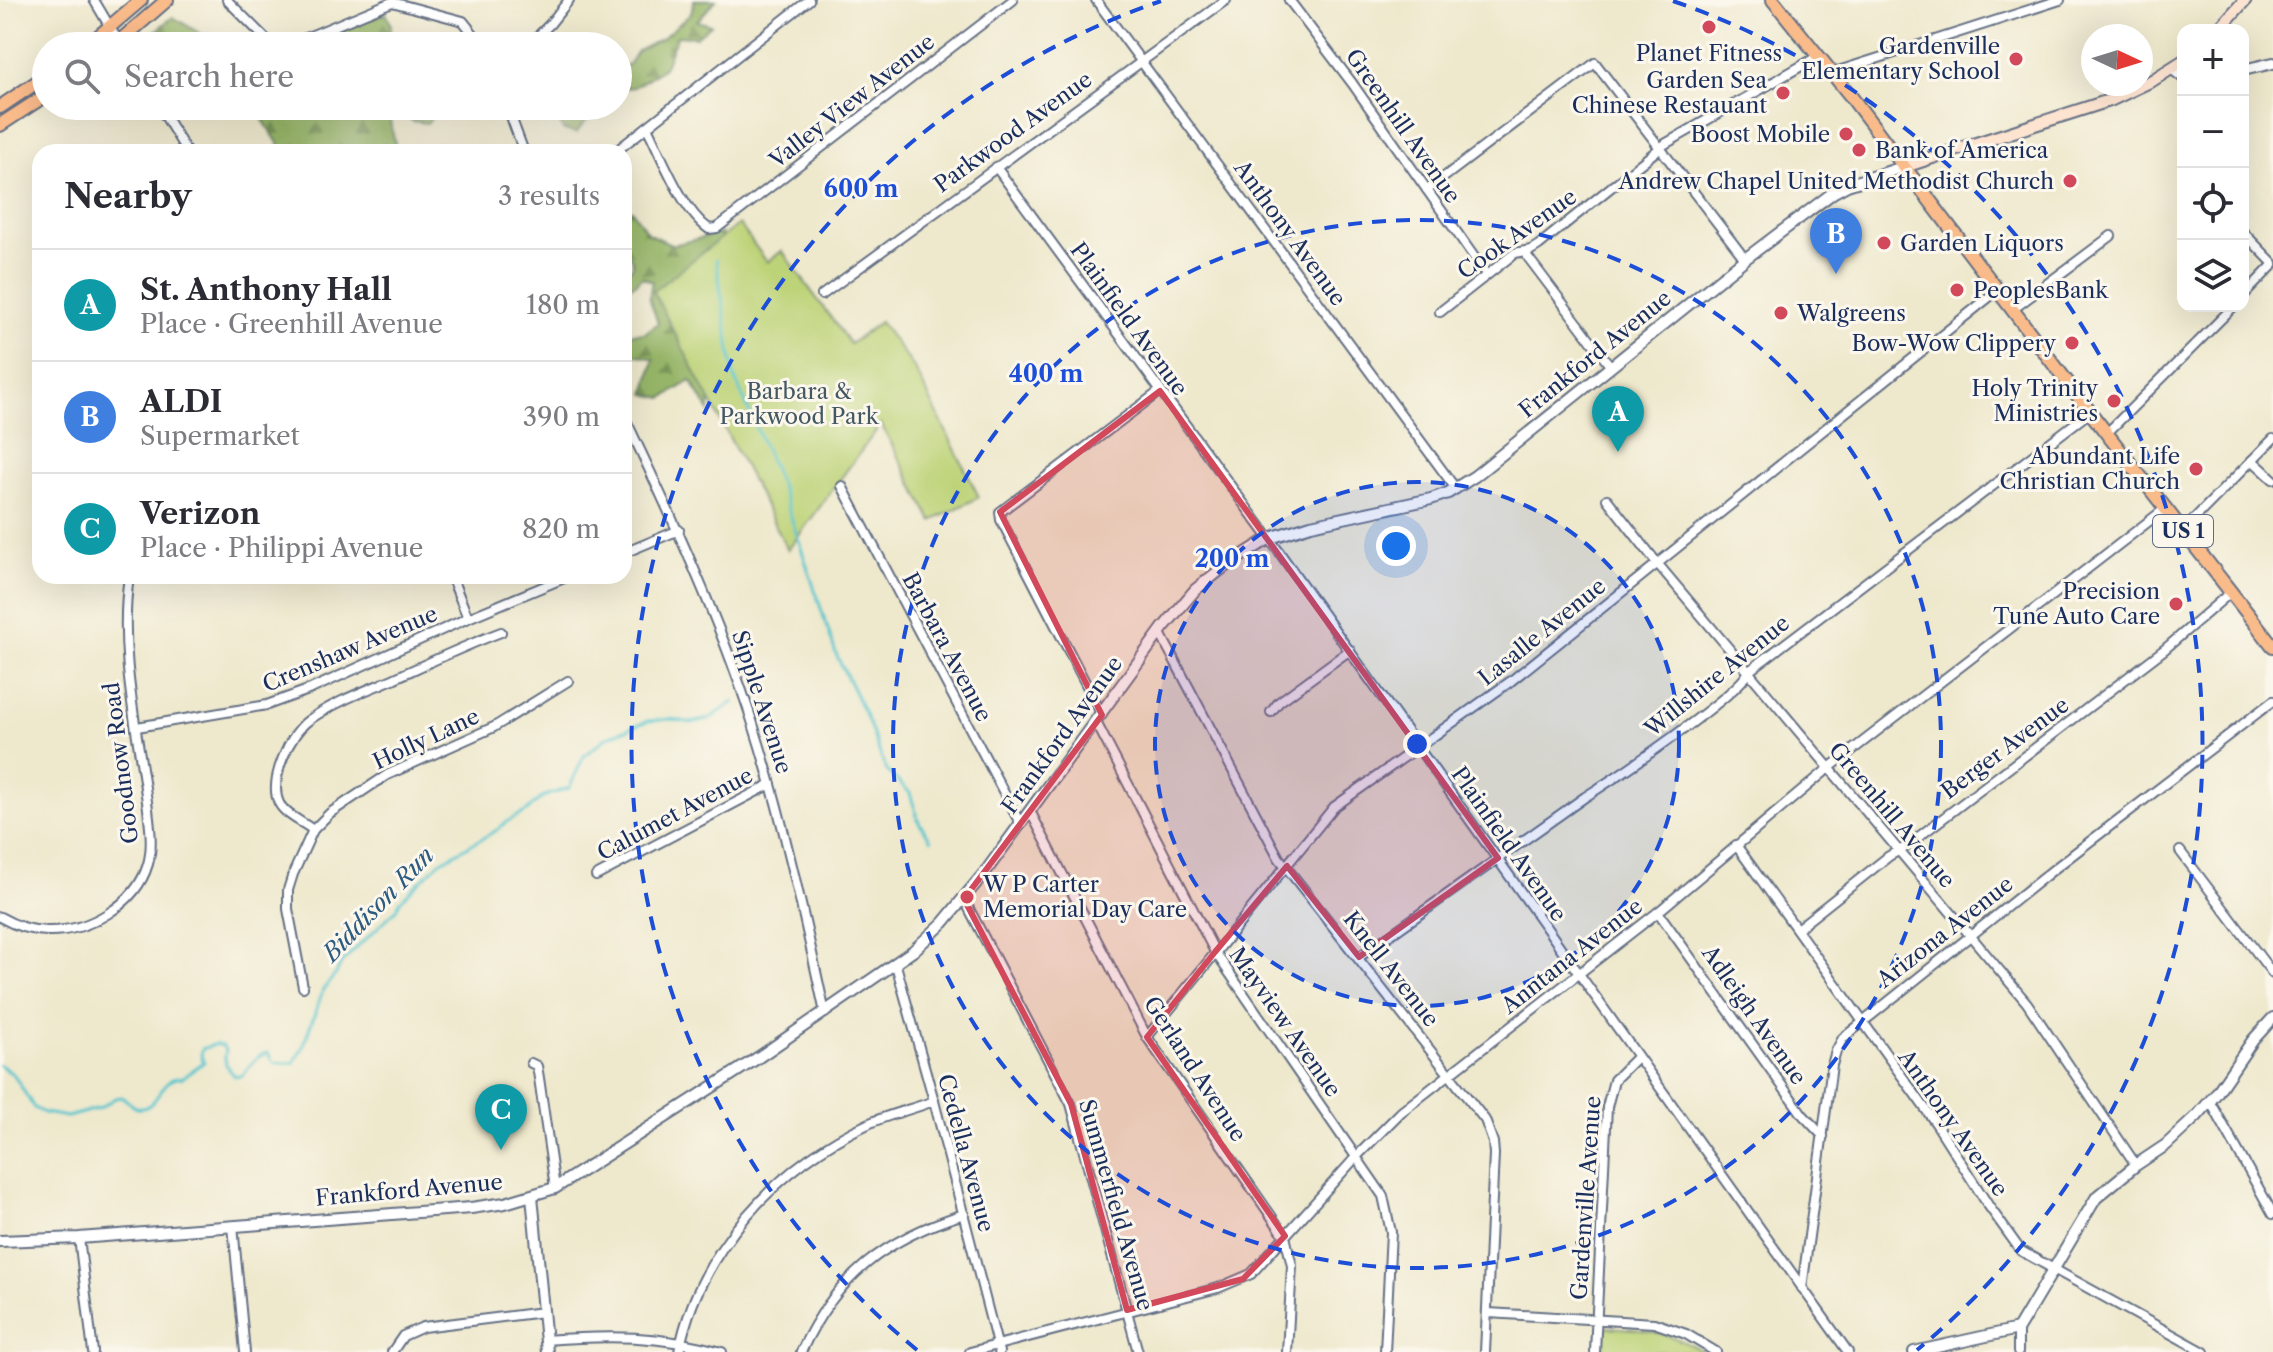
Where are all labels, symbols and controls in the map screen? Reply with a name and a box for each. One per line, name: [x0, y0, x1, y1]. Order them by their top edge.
marker: Planet Fitness: [1700, 18, 1718, 36]
north arrow: [2081, 24, 2153, 96]
map controls: [2177, 24, 2249, 312]
button: +: [2177, 24, 2249, 96]
street label: Valley View Avenue: [763, 28, 940, 174]
search box: [32, 32, 632, 120]
place label: Gardenville Elementary School: [1801, 33, 2000, 85]
place label: Planet Fitness: [1636, 40, 1782, 67]
street label: Greenhill Avenue: [1340, 44, 1466, 208]
marker: Gardenville Elementary School: [2007, 50, 2025, 68]
icon: search: [60, 54, 104, 98]
text: Search here: [124, 58, 294, 95]
street label: Parkwood Avenue: [929, 66, 1097, 198]
place label: Garden Sea Chinese Restauant: [1572, 67, 1767, 119]
marker: Garden Sea Chinese Restauant: [1774, 84, 1792, 102]
button: −: [2177, 96, 2249, 168]
place label: Boost Mobile: [1691, 121, 1830, 148]
marker: Boost Mobile: [1837, 125, 1855, 143]
place label: Bank of America: [1875, 137, 2049, 164]
marker: Bank of America: [1850, 141, 1868, 159]
street label: Anthony Avenue: [1228, 154, 1352, 311]
place label: Andrew Chapel United Methodist Church: [1618, 168, 2054, 195]
button: locate: [2177, 168, 2249, 240]
marker: Andrew Chapel United Methodist Church: [2061, 172, 2079, 190]
text: 600 m: [824, 174, 898, 203]
text: Nearby: [64, 175, 192, 217]
text: 3 results: [498, 180, 600, 212]
street label: Cook Avenue: [1452, 183, 1582, 285]
pin: B: [1810, 208, 1862, 274]
place label: Garden Liquors: [1900, 230, 2064, 257]
marker: Garden Liquors: [1875, 234, 1893, 252]
street label: Plainfield Avenue: [1064, 237, 1194, 401]
button: layers: [2177, 240, 2249, 312]
text: St. Anthony Hall: [140, 271, 392, 308]
place label: PeoplesBank: [1973, 277, 2109, 304]
marker: PeoplesBank: [1948, 281, 1966, 299]
street label: Frankford Avenue: [1513, 284, 1677, 424]
text: A: [80, 289, 100, 321]
text: 180 m: [526, 289, 600, 321]
place label: Walgreens: [1796, 300, 1906, 327]
marker: Walgreens: [1772, 304, 1790, 322]
text: Place · Greenhill Avenue: [140, 308, 443, 340]
place label: Bow-Wow Clippery: [1852, 330, 2057, 357]
marker: Bow-Wow Clippery: [2063, 334, 2081, 352]
text: 400 m: [1009, 359, 1083, 388]
place label: Holy Trinity Ministries: [1971, 375, 2099, 427]
park label: Barbara & Parkwood Park: [720, 378, 880, 430]
text: ALDI: [140, 383, 222, 420]
pin: A: [1592, 386, 1644, 452]
marker: Holy Trinity Ministries: [2105, 392, 2123, 410]
text: B: [80, 401, 100, 433]
text: 390 m: [523, 401, 600, 433]
text: Supermarket: [140, 420, 300, 452]
place label: Abundant Life Christian Church: [2000, 443, 2180, 495]
marker: Abundant Life Christian Church: [2187, 460, 2205, 478]
text: Verizon: [140, 495, 260, 532]
text: C: [80, 513, 100, 545]
text: 820 m: [522, 513, 600, 545]
road number: US 1: [2153, 515, 2213, 547]
your location: [1376, 526, 1416, 566]
text: Place · Philippi Avenue: [140, 532, 423, 564]
text: 200 m: [1195, 544, 1269, 573]
street label: Barbara Avenue: [896, 568, 998, 726]
street label: Lasalle Avenue: [1473, 572, 1611, 692]
place label: Precision Tune Auto Care: [1993, 578, 2160, 630]
marker: Precision Tune Auto Care: [2167, 595, 2185, 613]
street label: Crenshaw Avenue: [259, 600, 441, 698]
street label: Willshire Avenue: [1638, 609, 1795, 743]
street label: Sipple Avenue: [726, 627, 798, 777]
street label: Frankford Avenue: [996, 651, 1128, 819]
street label: Goodnow Road: [98, 681, 144, 845]
street label: Berger Avenue: [1936, 691, 2074, 805]
street label: Holly Lane: [369, 703, 483, 775]
centre of rings: [1403, 730, 1431, 758]
street label: Greenhill Avenue: [1823, 737, 1961, 893]
street label: Calumet Avenue: [593, 762, 757, 866]
street label: Plainfield Avenue: [1446, 762, 1572, 926]
water label: Biddison Run: [315, 841, 440, 969]
street label: Arizona Avenue: [1871, 870, 2018, 994]
place label: W P Carter Memorial Day Care: [982, 871, 1187, 923]
marker: W P Carter Memorial Day Care: [958, 888, 976, 906]
street label: Anntana Avenue: [1495, 893, 1648, 1020]
street label: Knell Avenue: [1337, 906, 1445, 1032]
street label: Adleigh Avenue: [1695, 939, 1812, 1090]
street label: Mayview Avenue: [1223, 942, 1347, 1102]
street label: Gerland Avenue: [1138, 991, 1252, 1147]
street label: Anthony Avenue: [1892, 1044, 2014, 1202]
street label: Cedella Avenue: [932, 1071, 1000, 1235]
pin: C: [475, 1084, 527, 1150]
street label: Gardenville Avenue: [1565, 1095, 1607, 1301]
street label: Summerfield Avenue: [1073, 1096, 1159, 1314]
street label: Frankford Avenue: [314, 1168, 504, 1212]

